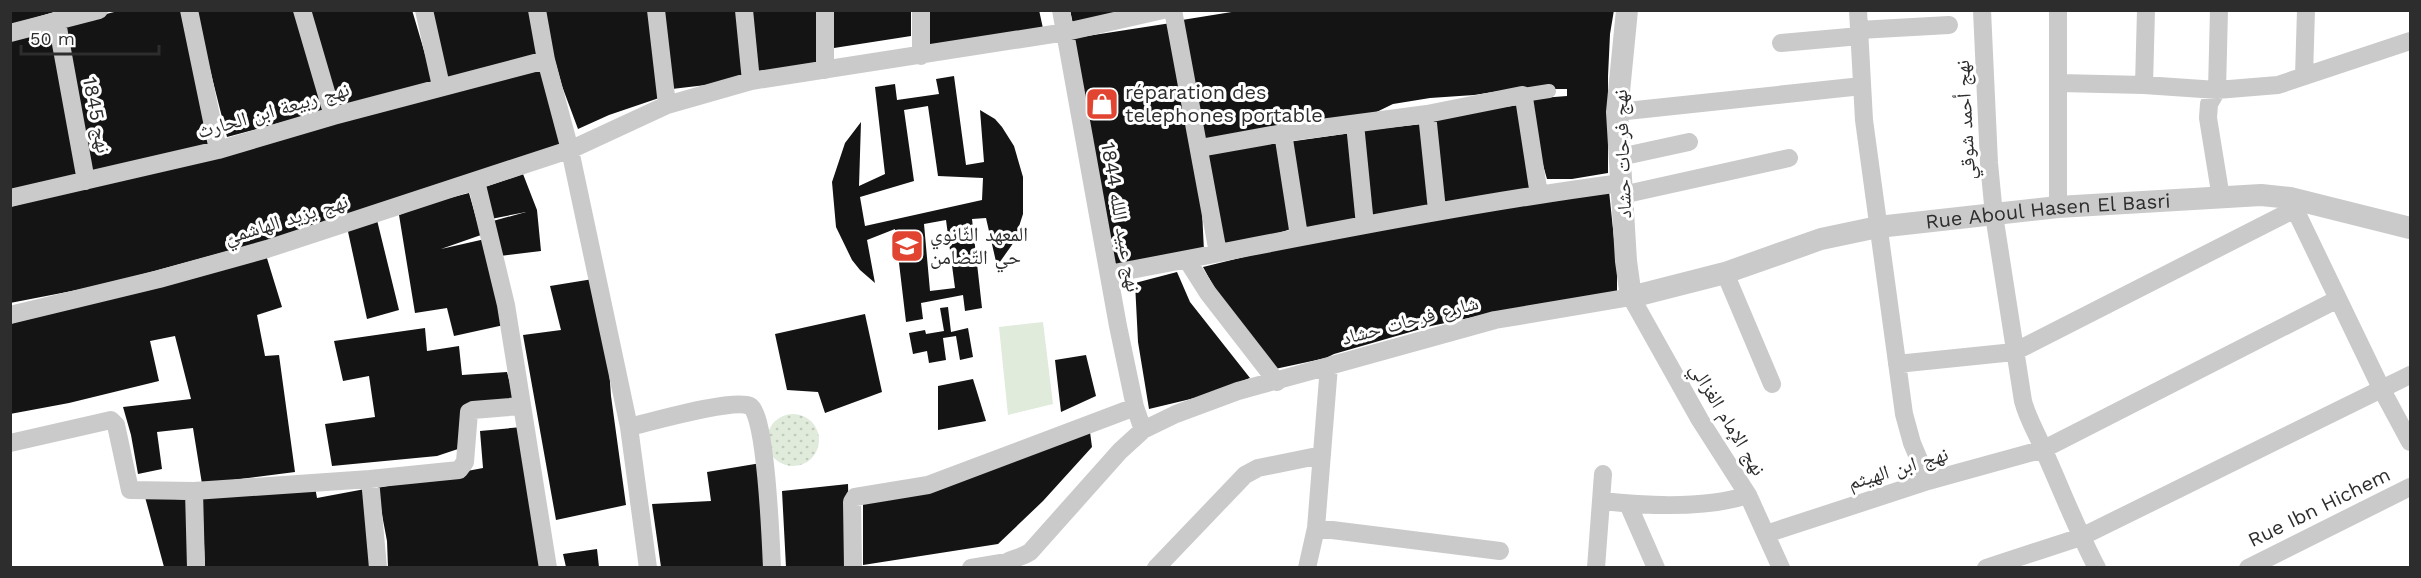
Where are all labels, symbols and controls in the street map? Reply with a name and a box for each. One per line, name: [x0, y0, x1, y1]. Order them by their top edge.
scale bar: [21, 18, 159, 56]
text: 50 m: [30, 28, 75, 49]
street label: نهج أحمد شوقي: [1950, 59, 1984, 181]
street label: نهج 1845: [77, 75, 116, 155]
street label: نهج ربيعة ابن الحارث: [194, 77, 352, 144]
place label: réparation des telephones portable: [1125, 80, 1323, 127]
shop icon: réparation des telephones portable: [1084, 86, 1120, 122]
street label: نهج فرحات حشاد: [1608, 89, 1637, 219]
street label: نهج عبيد اللله 1844: [1095, 140, 1146, 294]
street label: Rue Aboul Hasen El Basri: [1924, 188, 2171, 234]
street label: نهج يزيد الهاشميّ: [221, 189, 352, 253]
place label: المعهد الثّانوي حي التّضامن: [930, 222, 1028, 273]
school or university icon: المعهد الثّانوي حي التّضامن: [889, 228, 925, 264]
street label: شارع فرحات حشاد: [1339, 290, 1481, 351]
street label: نهج الإمام الغزالي: [1681, 358, 1771, 482]
street label: نهج ابن الهيثم: [1845, 441, 1952, 497]
street label: Rue Ibn Hichem: [2244, 462, 2394, 552]

